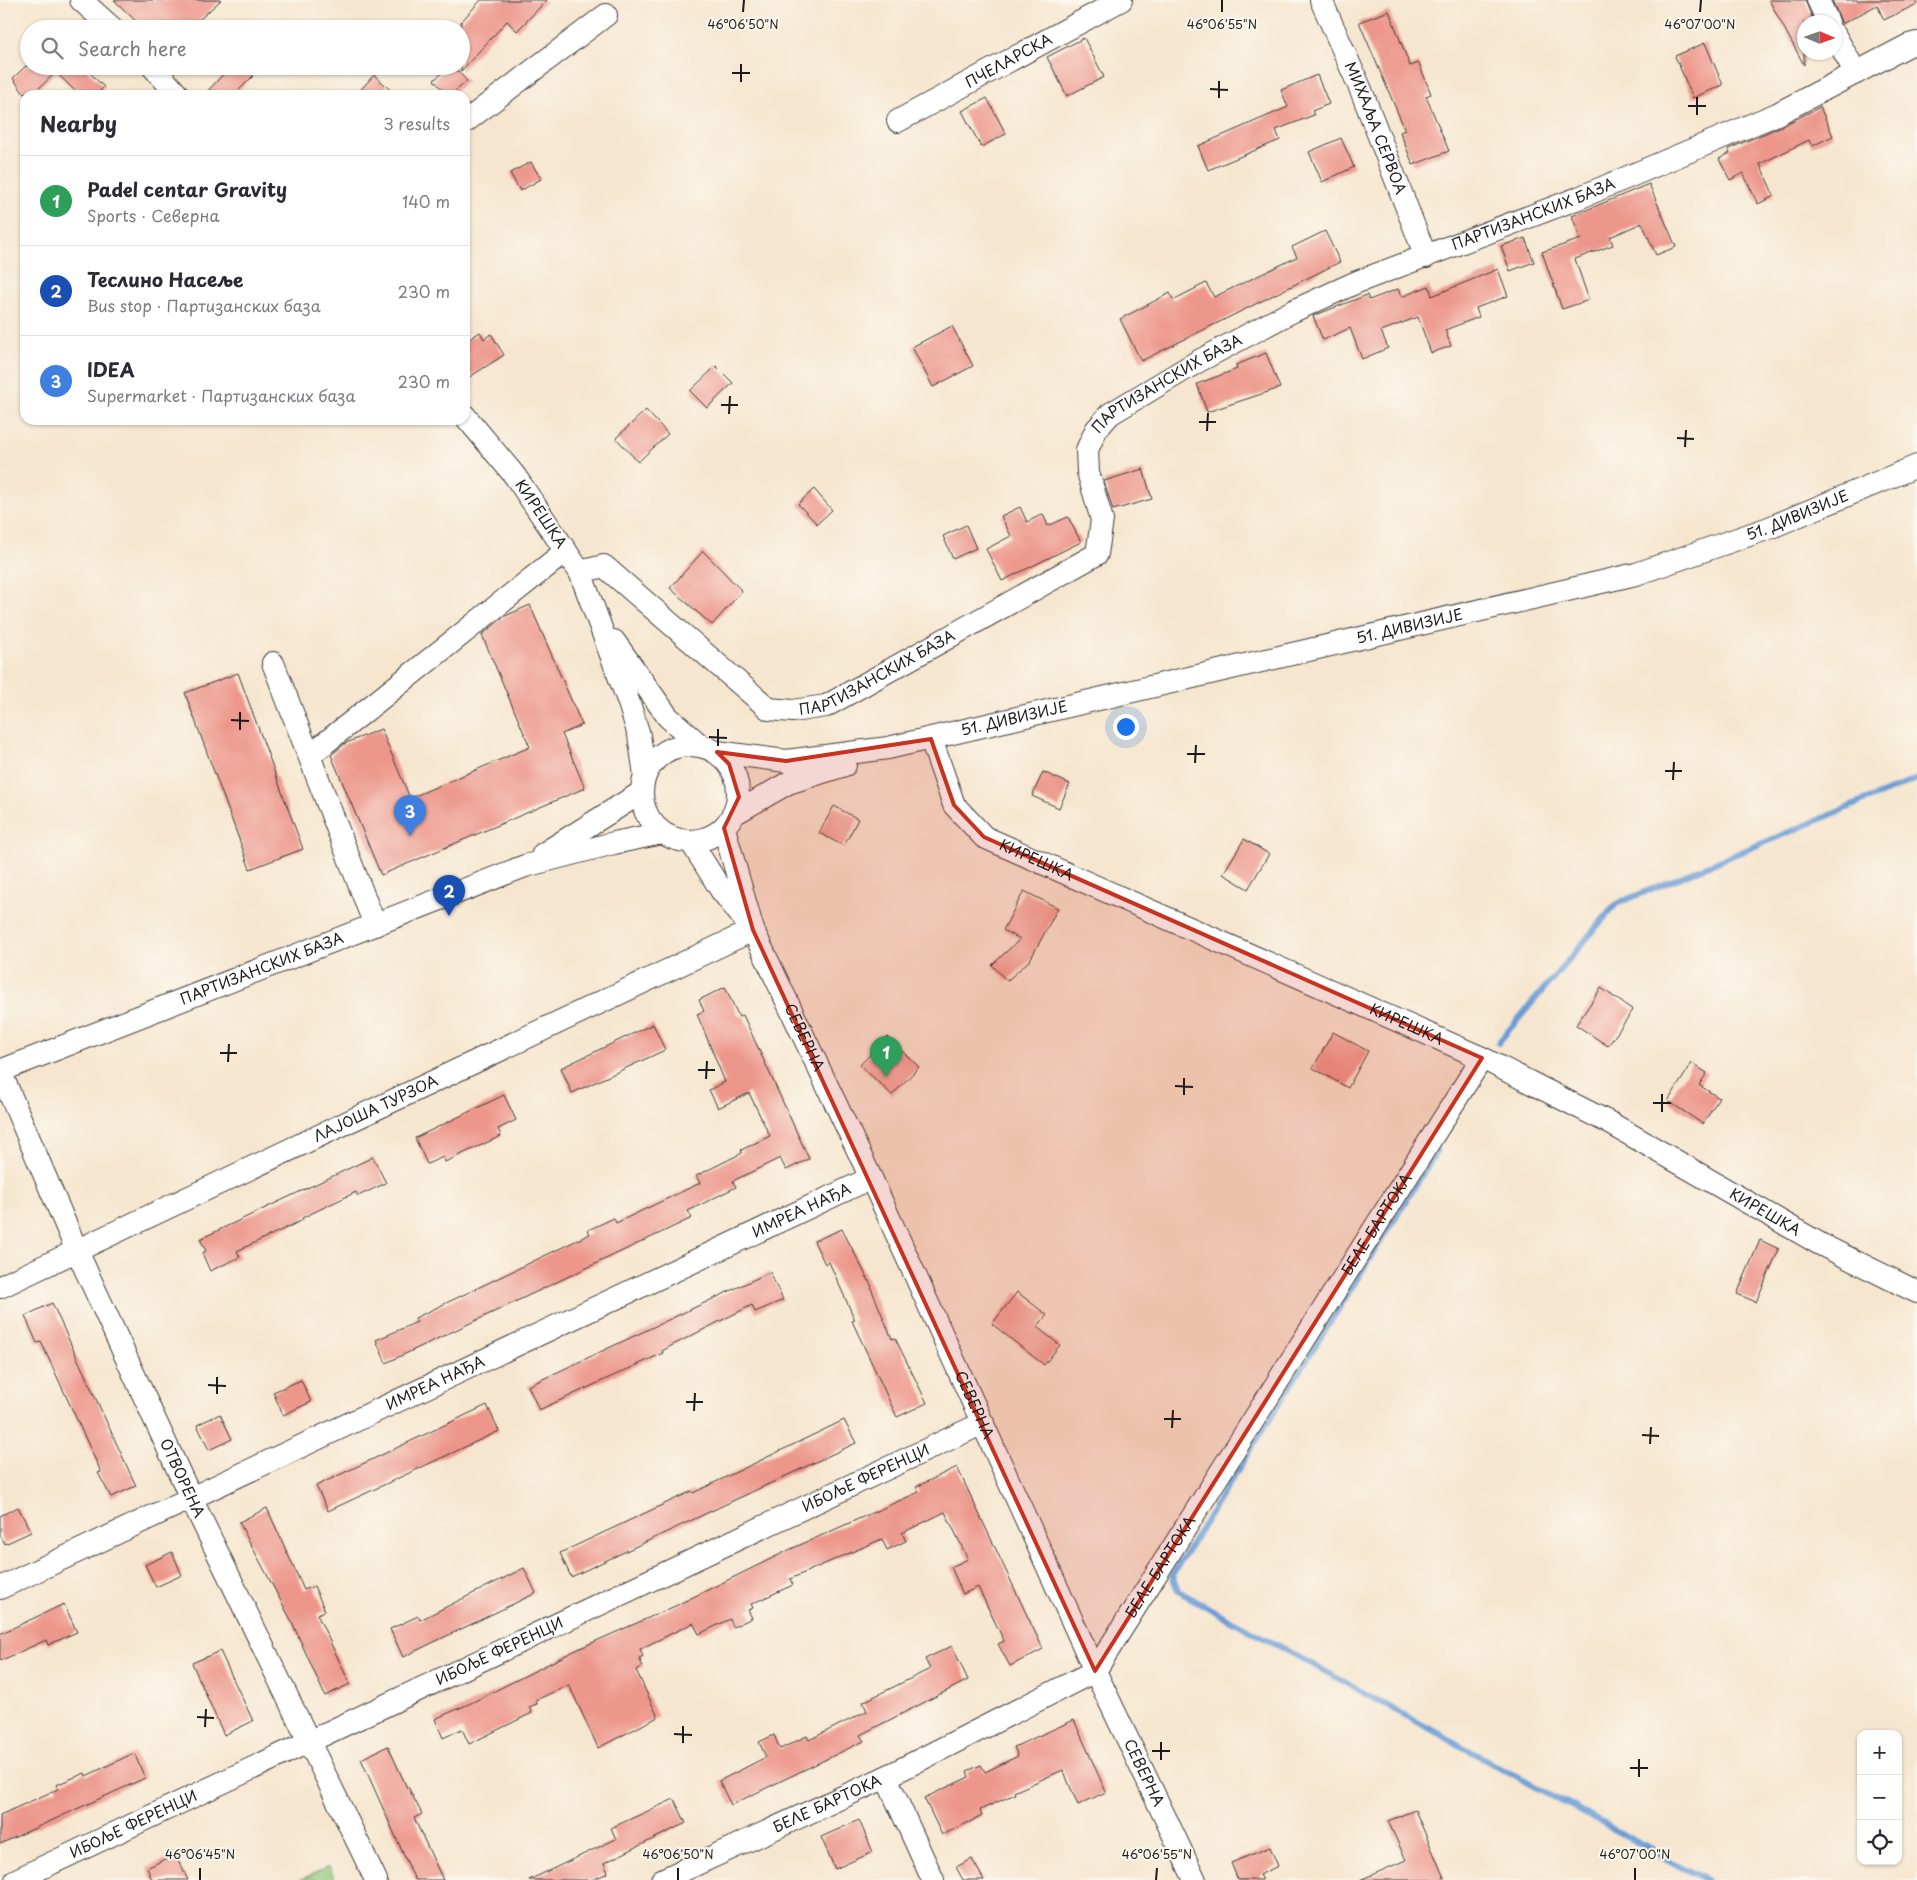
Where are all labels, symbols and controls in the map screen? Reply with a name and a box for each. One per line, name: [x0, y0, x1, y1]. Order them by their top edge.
text: 46°06'50"N: [707, 15, 779, 33]
text: 46°06'55"N: [1187, 15, 1257, 33]
text: 46°07'00"N: [1665, 15, 1735, 33]
north arrow: [1797, 15, 1842, 60]
search box: [20, 20, 470, 75]
street label: ПЧЕЛАРСКА: [960, 27, 1056, 93]
icon: search: [38, 34, 66, 62]
text: Search here: [78, 34, 187, 62]
street label: МИХАЉА СЕРВОА: [1340, 57, 1413, 197]
text: Nearby: [40, 107, 117, 139]
text: 3 results: [383, 111, 450, 135]
street label: ПАРТИЗАНСКИХ БАЗА: [1448, 171, 1618, 255]
text: Padel centar Gravity: [87, 175, 287, 203]
text: 1: [52, 189, 60, 213]
text: 140 m: [402, 189, 450, 213]
text: Sports · Северна: [87, 203, 219, 227]
text: Теслино Насеље: [87, 265, 243, 293]
text: 2: [50, 279, 62, 303]
text: 230 m: [398, 279, 450, 303]
text: Bus stop · Партизанских база: [87, 293, 321, 317]
street label: ПАРТИЗАНСКИХ БАЗА: [1085, 327, 1246, 438]
text: IDEA: [87, 355, 134, 383]
text: 3: [51, 369, 61, 393]
text: 230 m: [398, 369, 450, 393]
text: Supermarket · Партизанских база: [87, 383, 355, 407]
street label: КИРЕШКА: [510, 474, 574, 552]
street label: 51. ДИВИЗИЈЕ: [1743, 483, 1852, 545]
street label: 51. ДИВИЗИЈЕ: [1354, 602, 1465, 649]
street label: ПАРТИЗАНСКИХ БАЗА: [797, 623, 958, 720]
street label: 51. ДИВИЗИЈЕ: [958, 694, 1069, 741]
your location: [1113, 714, 1139, 740]
pin: 3: [394, 795, 426, 836]
street label: КИРЕШКА: [996, 832, 1078, 885]
pin: 2: [433, 875, 465, 916]
street label: ПАРТИЗАНСКИХ БАЗА: [176, 925, 346, 1010]
street label: КИРЕШКА: [1366, 997, 1448, 1050]
street label: СЕВЕРНА: [779, 999, 831, 1075]
pin: 1: [870, 1036, 902, 1077]
street label: ЛАЈОША ТУРЗОА: [309, 1068, 441, 1147]
street label: БЕЛЕ БАРТОКА: [1335, 1168, 1417, 1279]
street label: ИМРЕА НАЂА: [748, 1176, 854, 1242]
street label: КИРЕШКА: [1726, 1181, 1806, 1241]
street label: ИМРЕА НАЂА: [381, 1349, 488, 1415]
street label: СЕВЕРНА: [950, 1367, 1001, 1442]
street label: ОТВОРЕНА: [155, 1434, 212, 1521]
street label: ИБОЉЕ ФЕРЕНЦИ: [798, 1437, 933, 1517]
street label: БЕЛЕ БАРТОКА: [1119, 1511, 1200, 1622]
street label: ИБОЉЕ ФЕРЕНЦИ: [431, 1610, 567, 1690]
map controls: [1857, 1730, 1902, 1865]
button: +: [1857, 1730, 1902, 1775]
street label: СЕВЕРНА: [1119, 1734, 1171, 1810]
street label: БЕЛЕ БАРТОКА: [769, 1768, 885, 1837]
button: −: [1857, 1775, 1902, 1820]
street label: ИБОЉЕ ФЕРЕНЦИ: [65, 1783, 201, 1863]
button: locate: [1857, 1820, 1902, 1865]
text: 46°06'45"N: [165, 1845, 235, 1863]
text: 46°06'50"N: [642, 1845, 714, 1863]
text: 46°06'55"N: [1122, 1845, 1192, 1863]
text: 46°07'00"N: [1600, 1845, 1670, 1863]

